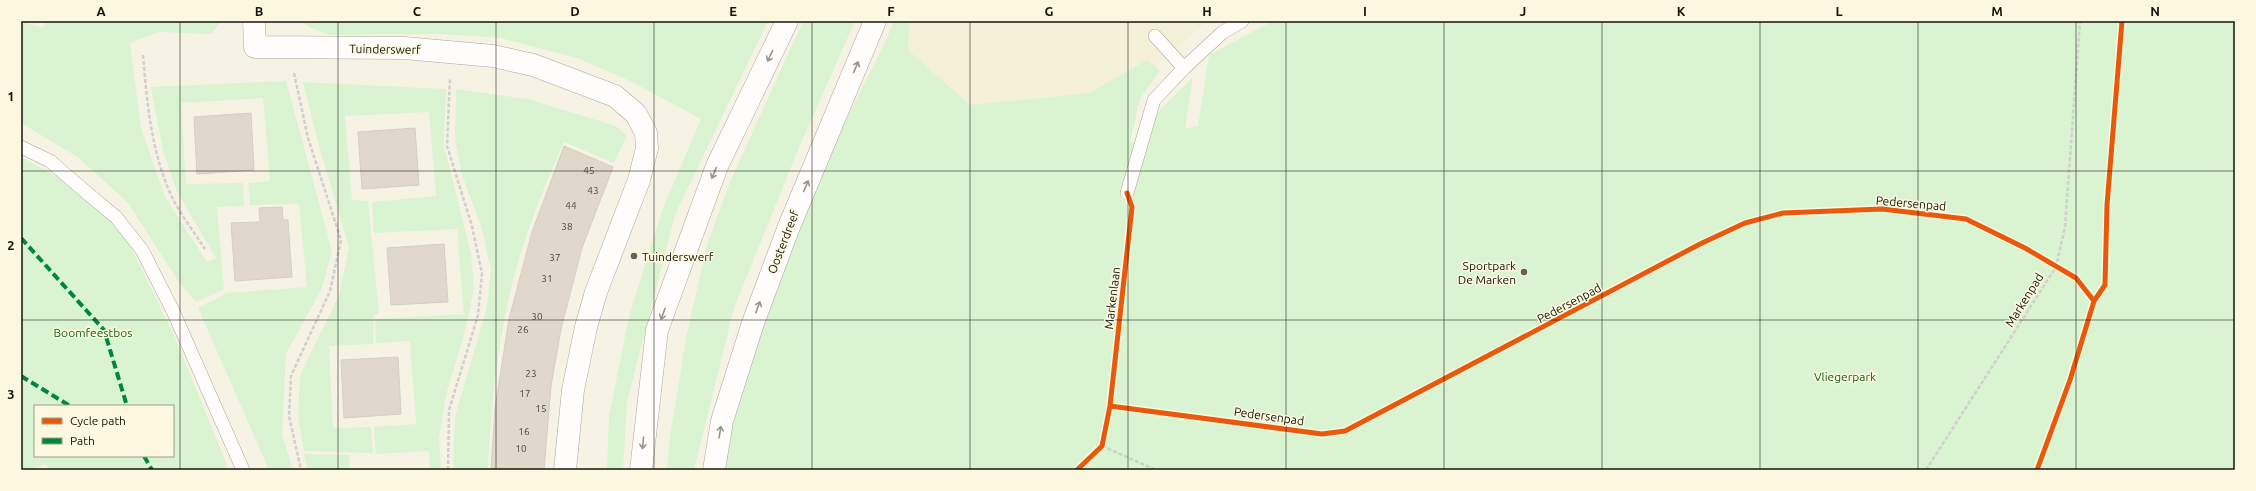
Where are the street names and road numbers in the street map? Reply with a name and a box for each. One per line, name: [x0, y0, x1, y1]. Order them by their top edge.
street label: Tuinderswerf: [349, 42, 421, 56]
street label: Pedersenpad: [1875, 193, 1947, 213]
street label: Oosterdreef: [765, 208, 801, 276]
street label: Markenlaan: [1102, 266, 1122, 330]
street label: Markenpad: [2002, 271, 2046, 329]
street label: Pedersenpad: [1535, 281, 1603, 325]
street label: Pedersenpad: [1233, 405, 1305, 427]

